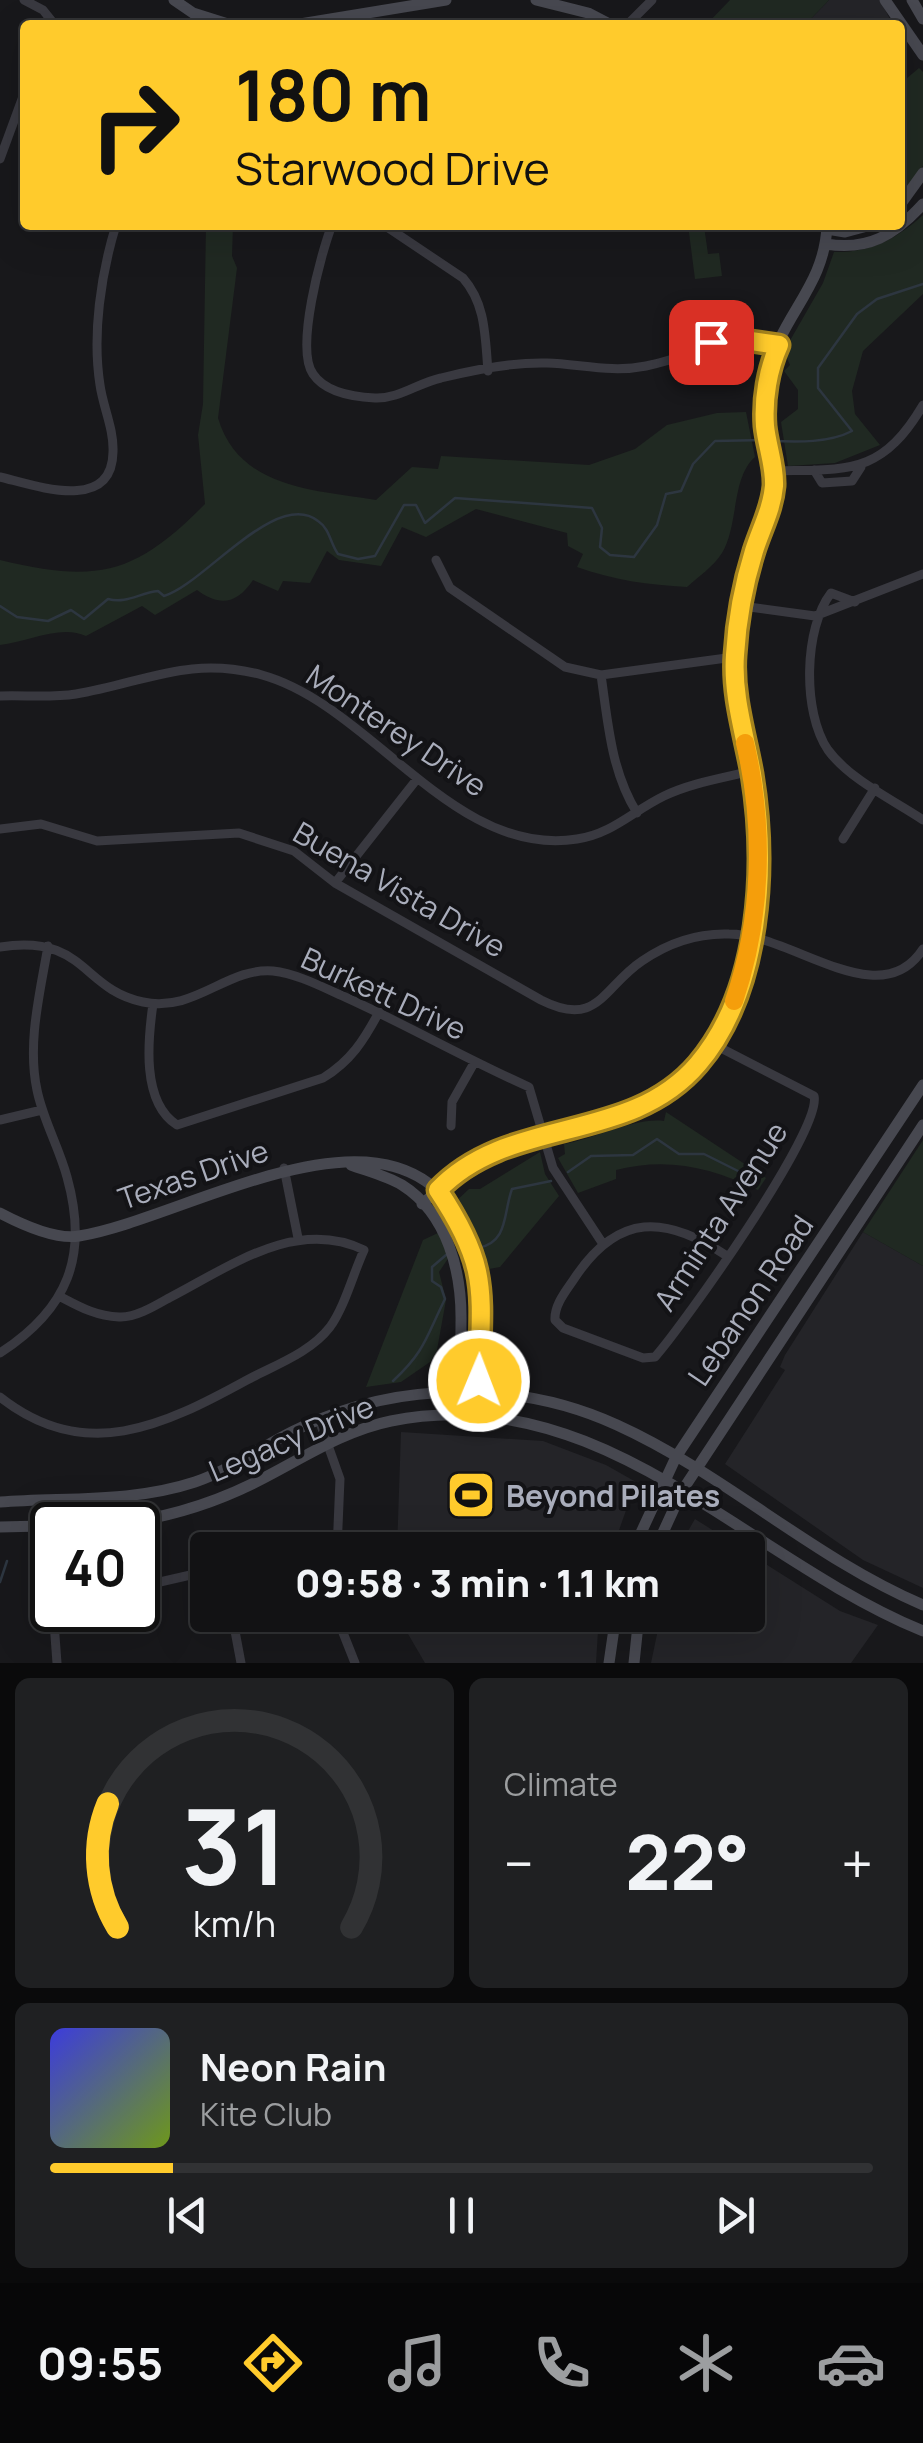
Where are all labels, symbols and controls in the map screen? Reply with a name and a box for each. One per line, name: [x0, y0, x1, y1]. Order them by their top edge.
text: 180 m: [235, 46, 432, 142]
icon: right: [70, 60, 200, 190]
text: Starwood Drive: [235, 137, 550, 199]
pin: [669, 300, 754, 385]
icon: arrive: [684, 315, 739, 370]
street label: Monterey Drive: [299, 654, 495, 806]
street label: Buena Vista Drive: [286, 812, 514, 966]
street label: Burkett Drive: [295, 937, 473, 1049]
street label: Arminta Avenue: [644, 1114, 796, 1318]
street label: Texas Drive: [112, 1129, 274, 1219]
street label: Lebanon Road: [678, 1207, 822, 1393]
position arrow: [427, 1329, 531, 1433]
street label: Legacy Drive: [202, 1385, 380, 1491]
sports icon: Beyond Pilates: [445, 1469, 497, 1521]
place label: Beyond Pilates: [506, 1475, 720, 1516]
speed limit sign: 40: [30, 1502, 160, 1632]
text: 09:58 · 3 min · 1.1 km: [295, 1556, 660, 1608]
text: Climate: [504, 1762, 618, 1806]
text: 31: [181, 1774, 288, 1916]
text: 22°: [625, 1810, 750, 1913]
text: −: [504, 1825, 534, 1901]
text: +: [841, 1825, 873, 1901]
text: km/h: [193, 1899, 276, 1948]
text: Neon Rain: [200, 2040, 386, 2092]
text: Kite Club: [200, 2092, 332, 2136]
icon: previous: [160, 2188, 215, 2243]
icon: pause: [434, 2188, 489, 2243]
icon: next: [708, 2188, 763, 2243]
icon: directions: [238, 2328, 308, 2398]
icon: music: [382, 2328, 452, 2398]
icon: phone: [527, 2328, 597, 2398]
icon: climate: [671, 2328, 741, 2398]
icon: car: [816, 2328, 886, 2398]
text: 09:55: [37, 2332, 163, 2394]

